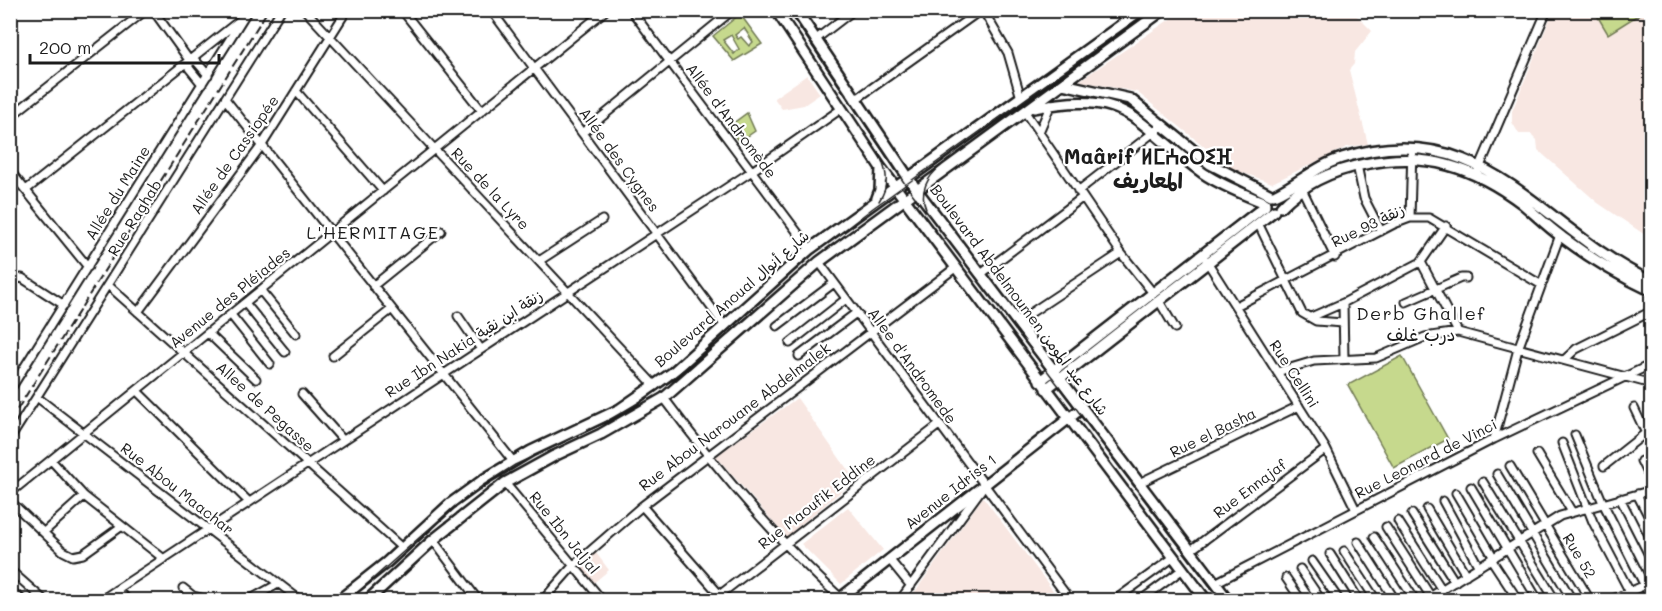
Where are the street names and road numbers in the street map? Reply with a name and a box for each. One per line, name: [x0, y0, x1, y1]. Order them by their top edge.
street label: Allée d'Andromède: [682, 59, 782, 182]
street label: Allée de Cassiopée: [186, 91, 283, 218]
street label: Allée des Cygnes: [575, 103, 664, 216]
street label: Allée du Maine: [80, 142, 154, 243]
street label: Rue de la Lyre: [447, 143, 534, 234]
street label: Rue Raghab: [103, 175, 166, 260]
street label: Boulevard Abdelmoumen شارع عبد المومن: [926, 180, 1113, 419]
street label: Rue 93 زنقة: [1328, 199, 1407, 251]
street label: Boulevard Anoual شارع أنوال: [650, 225, 814, 372]
street label: Avenue des Pléiades: [165, 242, 294, 352]
street label: Rue Ibn Nakia زنقة ابن نقية: [381, 285, 546, 402]
street label: Allee d'Andromede: [864, 303, 962, 427]
street label: Rue Cellini: [1266, 336, 1324, 411]
street label: Rue Abou Narouane Abdelmalek: [634, 337, 834, 495]
street label: Allee de Pegasse: [212, 357, 319, 456]
street label: Rue el Basha: [1166, 403, 1259, 462]
street label: Rue Leonard de Vinci: [1351, 414, 1500, 503]
street label: Rue Abou Maachar: [117, 438, 238, 539]
street label: Rue Maoufik Eddine: [754, 449, 879, 553]
street label: Avenue Idriss 1: [900, 449, 1000, 533]
street label: Rue Ennajaf: [1209, 453, 1291, 522]
street label: Rue Ibn Jaljal: [525, 487, 604, 578]
street label: Rue 52: [1559, 529, 1601, 582]

